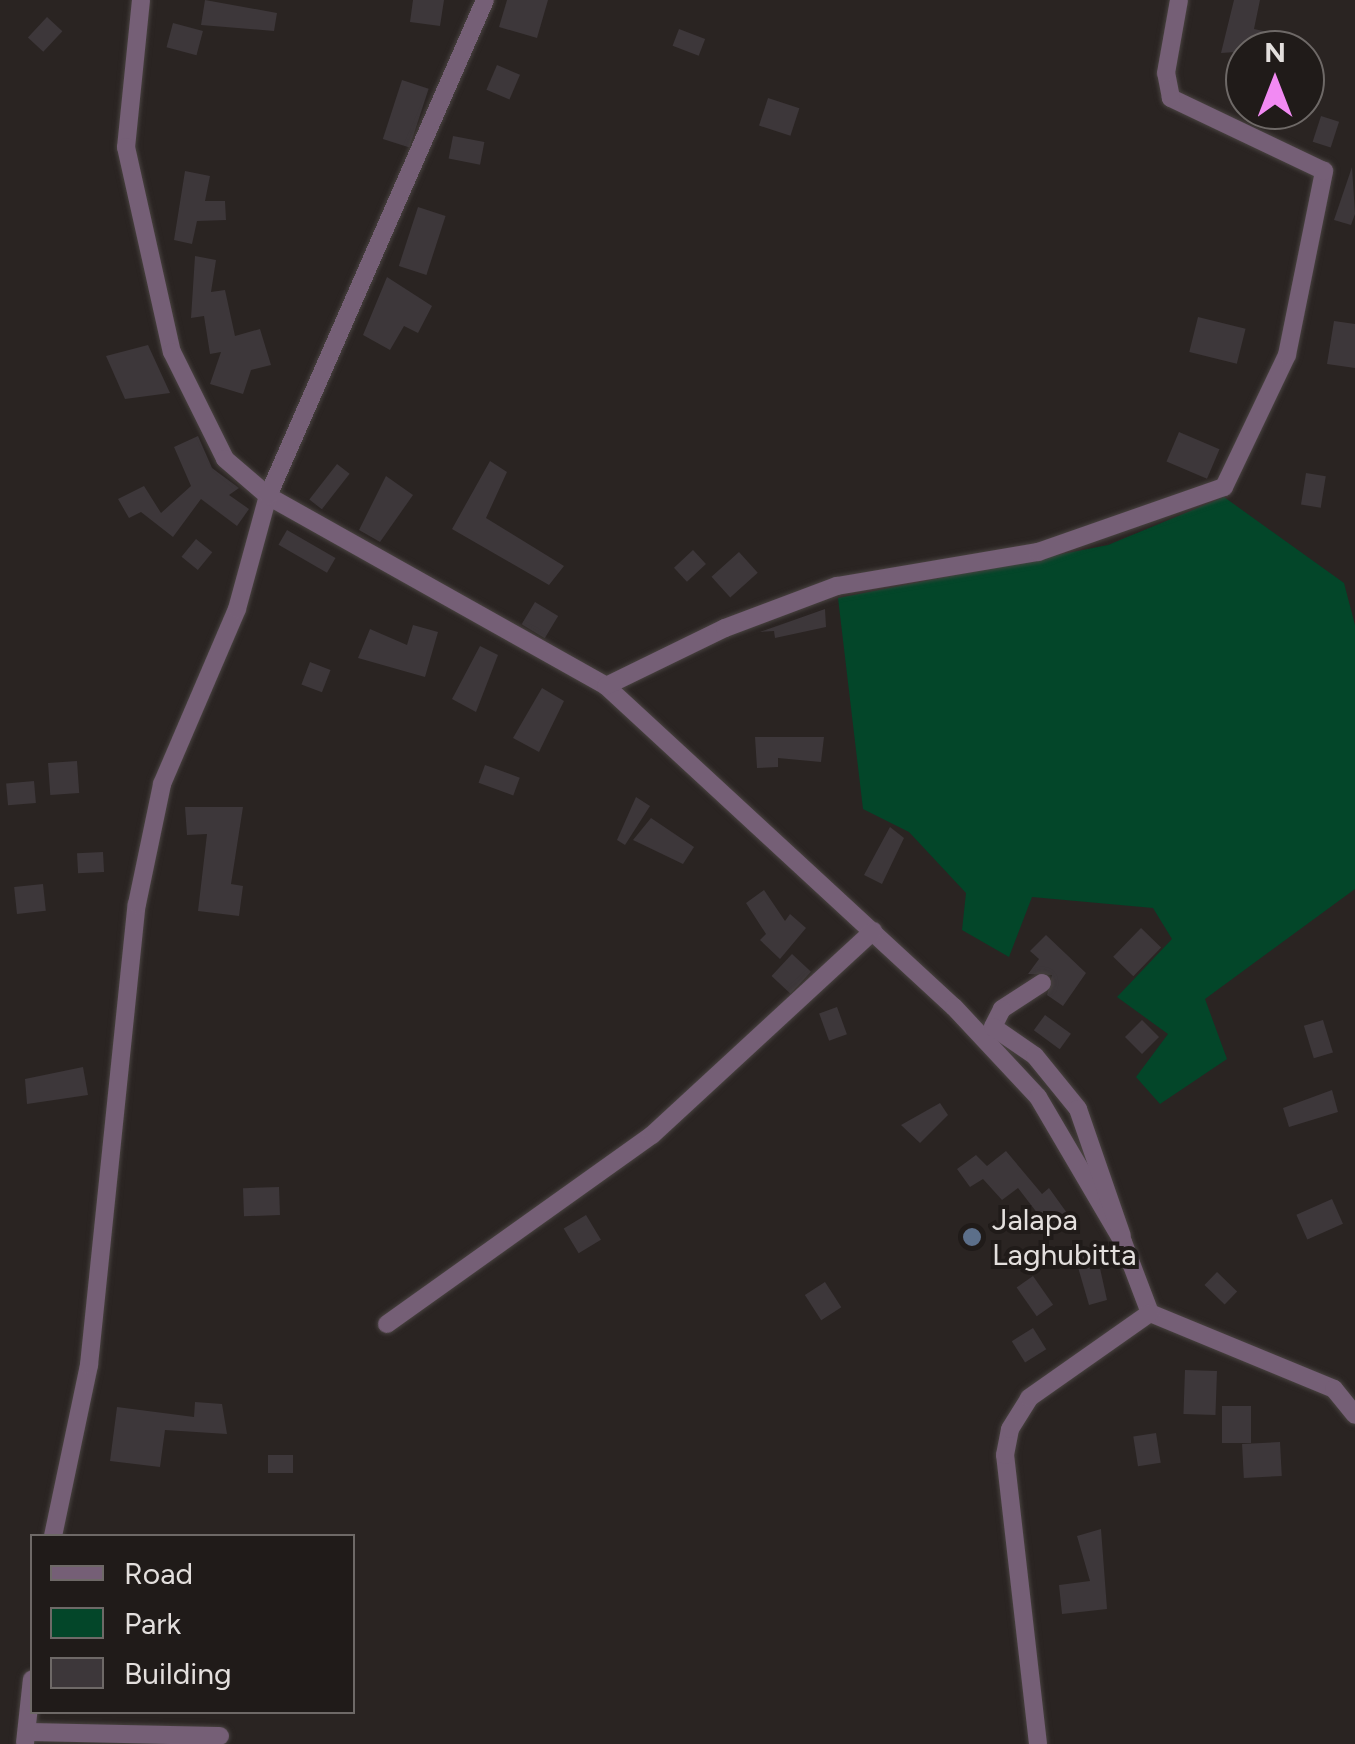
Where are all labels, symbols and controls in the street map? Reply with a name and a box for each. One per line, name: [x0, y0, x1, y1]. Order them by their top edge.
north arrow: [1225, 30, 1325, 130]
text: N: [1264, 35, 1286, 69]
place label: Jalapa Laghubitta: [992, 1202, 1136, 1272]
marker: Jalapa Laghubitta: [961, 1226, 983, 1248]
legend: [30, 1534, 355, 1714]
text: Road: [124, 1555, 193, 1592]
text: Park: [124, 1605, 181, 1642]
text: Building: [124, 1655, 232, 1692]

